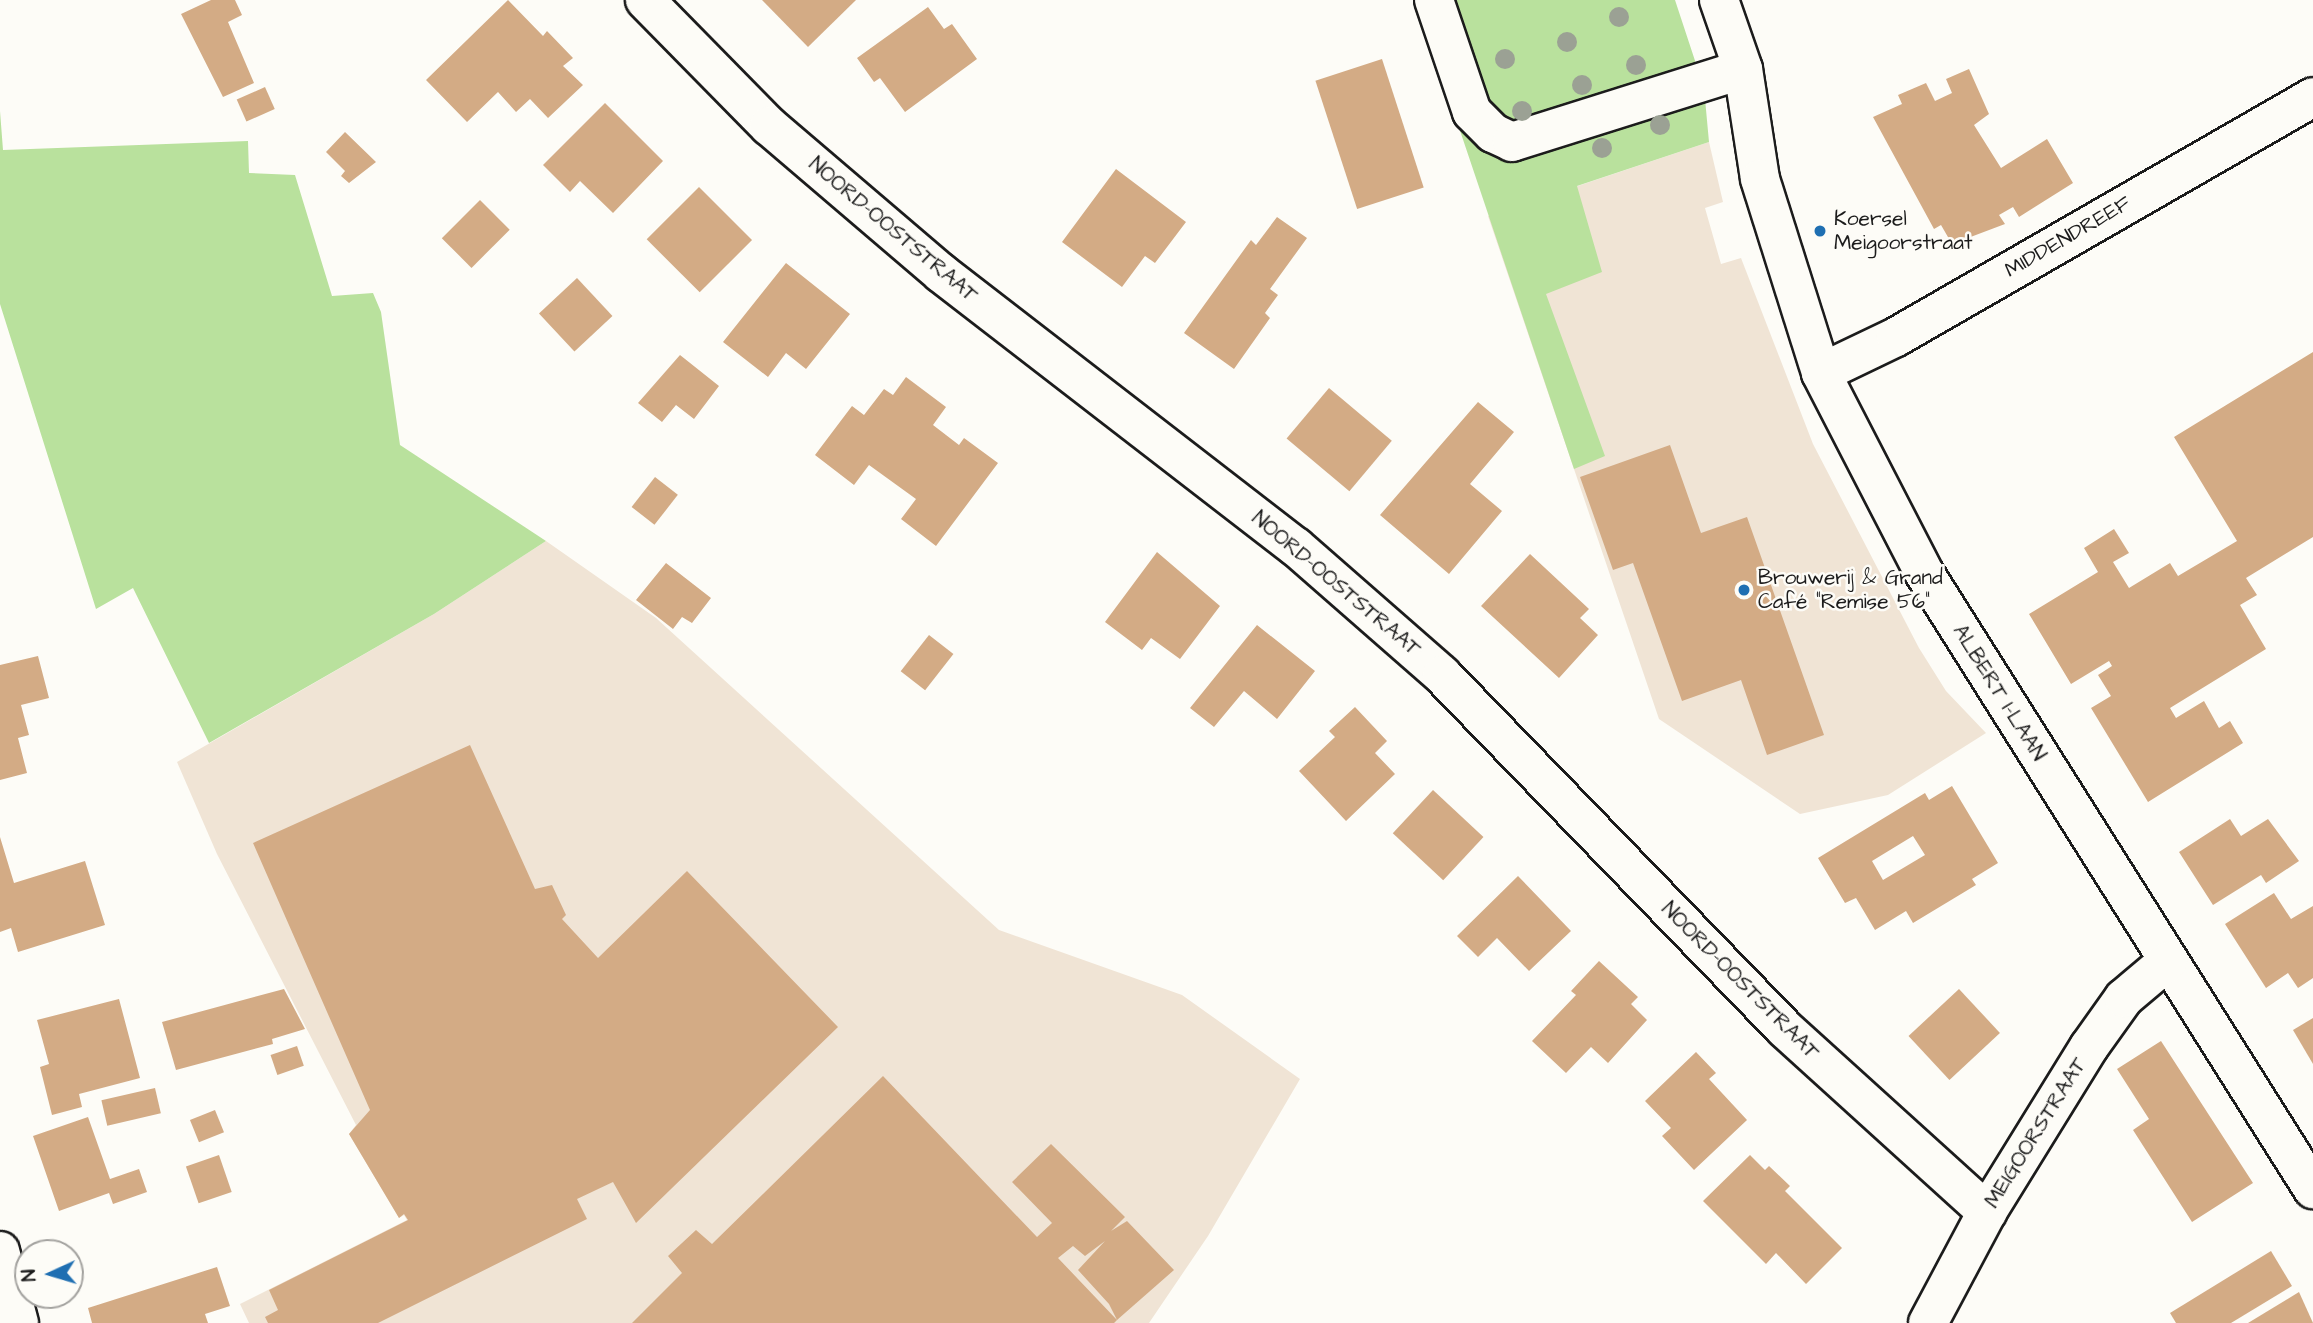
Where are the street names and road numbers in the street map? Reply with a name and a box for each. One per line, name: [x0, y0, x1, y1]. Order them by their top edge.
street label: NOORD-OOSTSTRAAT: [803, 152, 983, 308]
street label: MIDDENDREEF: [2000, 191, 2136, 283]
street label: NOORD-OOSTSTRAAT: [1246, 506, 1426, 662]
street label: ALBERT I-LAAN: [1947, 620, 2051, 766]
street label: NOORD-OOSTSTRAAT: [1656, 897, 1824, 1065]
street label: MEIGOORSTRAAT: [1980, 1053, 2092, 1213]

